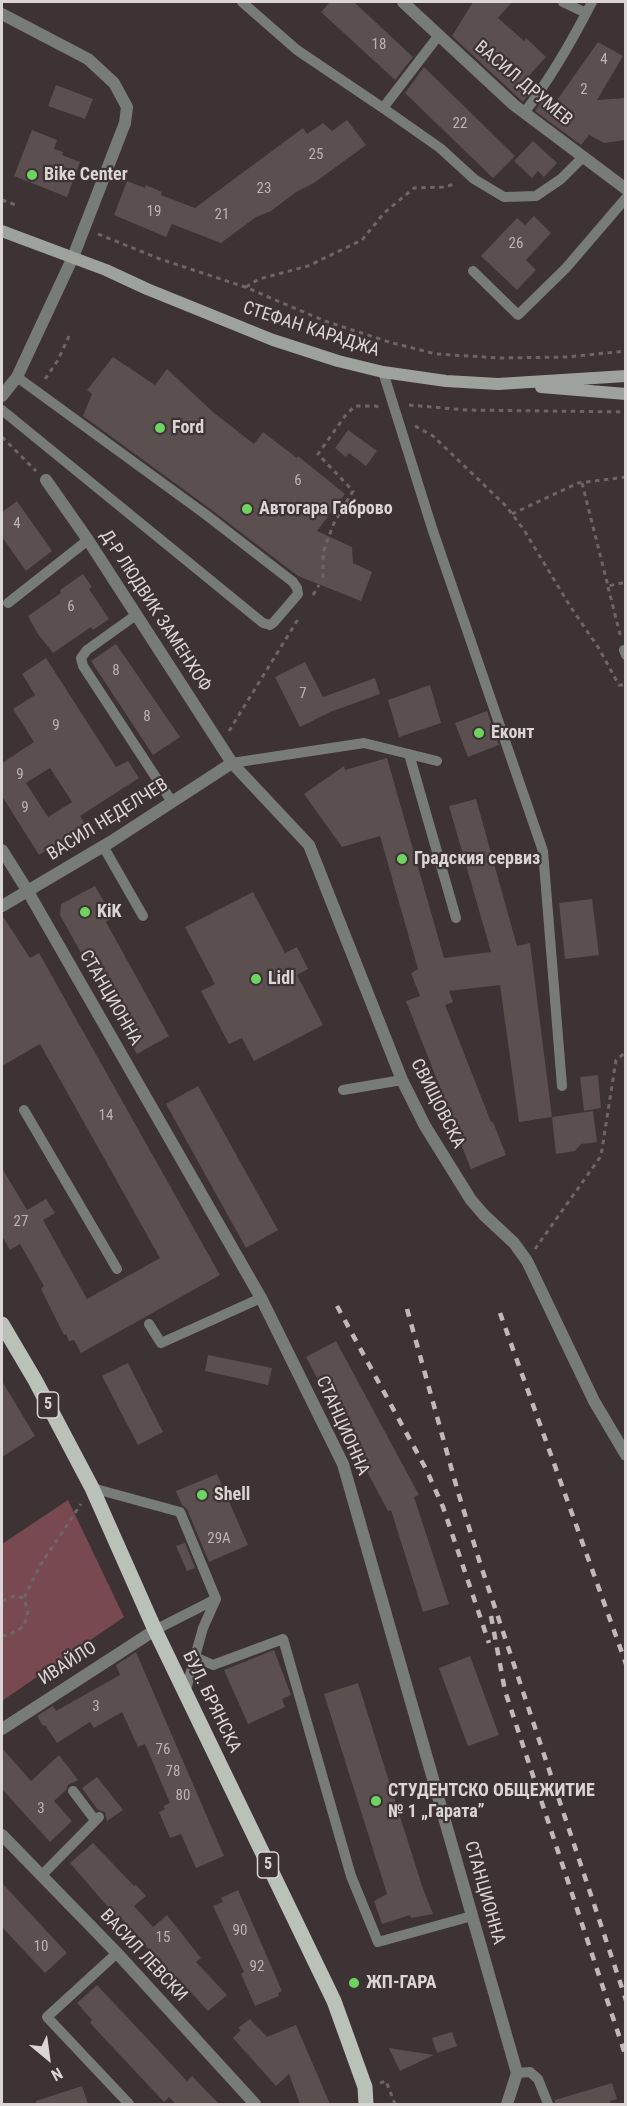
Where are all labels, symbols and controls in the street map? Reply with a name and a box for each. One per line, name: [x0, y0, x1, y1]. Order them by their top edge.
house number: 18: [372, 36, 386, 54]
street label: ВАСИЛ ДРУМЕВ: [470, 37, 576, 131]
house number: 4: [600, 51, 608, 69]
house number: 2: [580, 81, 588, 99]
house number: 22: [453, 115, 467, 133]
house number: 25: [309, 146, 323, 164]
place label: Bike Center: [44, 164, 128, 186]
marker: Bike Center: [25, 168, 39, 182]
house number: 23: [257, 180, 271, 198]
house number: 19: [147, 203, 161, 221]
house number: 21: [215, 206, 229, 224]
house number: 26: [509, 235, 523, 253]
street label: СТЕФАН КАРАДЖА: [240, 298, 382, 362]
place label: Ford: [172, 417, 204, 439]
marker: Ford: [153, 421, 167, 435]
house number: 6: [294, 472, 302, 490]
place label: Автогара Габрово: [259, 498, 393, 520]
marker: Автогара Габрово: [240, 502, 254, 516]
house number: 4: [13, 515, 21, 533]
street label: Д-Р ЛЮДВИК ЗАМЕНХОФ: [95, 526, 215, 696]
house number: 6: [67, 598, 75, 616]
house number: 8: [112, 662, 120, 680]
house number: 7: [299, 685, 307, 703]
house number: 8: [143, 708, 151, 726]
house number: 9: [52, 717, 60, 735]
place label: Еконт: [491, 722, 535, 744]
marker: Еконт: [472, 726, 486, 740]
house number: 9: [16, 766, 24, 784]
street label: ВАСИЛ НЕДЕЛЧЕВ: [44, 774, 172, 866]
house number: 9: [21, 799, 29, 817]
place label: Градския сервиз: [414, 848, 540, 870]
marker: Градския сервиз: [395, 852, 409, 866]
place label: KiK: [97, 901, 121, 923]
marker: KiK: [78, 905, 92, 919]
street label: СТАНЦИОННА: [74, 946, 146, 1050]
place label: Lidl: [268, 968, 295, 990]
marker: Lidl: [249, 972, 263, 986]
street label: СВИЩОВСКА: [405, 1056, 469, 1152]
house number: 14: [99, 1107, 113, 1125]
house number: 27: [14, 1213, 28, 1231]
street label: СТАНЦИОННА: [310, 1373, 374, 1479]
road number: 5: [38, 1392, 58, 1418]
place label: Shell: [214, 1484, 250, 1506]
marker: Shell: [195, 1488, 209, 1502]
house number: 29A: [207, 1530, 231, 1548]
street label: ИВАЙЛО: [35, 1637, 101, 1691]
street label: БУЛ. БРЯНСКА: [177, 1647, 245, 1757]
house number: 3: [92, 1698, 100, 1716]
house number: 76: [156, 1741, 170, 1759]
house number: 78: [166, 1763, 180, 1781]
place label: СТУДЕНТСКО ОБЩЕЖИТИЕ № 1 „Гарата”: [388, 1780, 595, 1822]
house number: 80: [176, 1787, 190, 1805]
marker: СТУДЕНТСКО ОБЩЕЖИТИЕ № 1 „Гарата”: [369, 1794, 383, 1808]
house number: 3: [37, 1800, 45, 1818]
street label: СТАНЦИОННА: [459, 1839, 509, 1947]
road number: 5: [258, 1852, 278, 1878]
street label: ВАСИЛ ЛЕВСКИ: [95, 1905, 191, 2007]
house number: 90: [233, 1922, 247, 1940]
house number: 15: [156, 1929, 170, 1947]
house number: 10: [34, 1938, 48, 1956]
house number: 92: [250, 1958, 264, 1976]
place label: ЖП-ГАРА: [366, 1972, 437, 1994]
marker: ЖП-ГАРА: [347, 1976, 361, 1990]
north arrow: [18, 2028, 78, 2088]
text: N: [48, 2063, 66, 2085]

